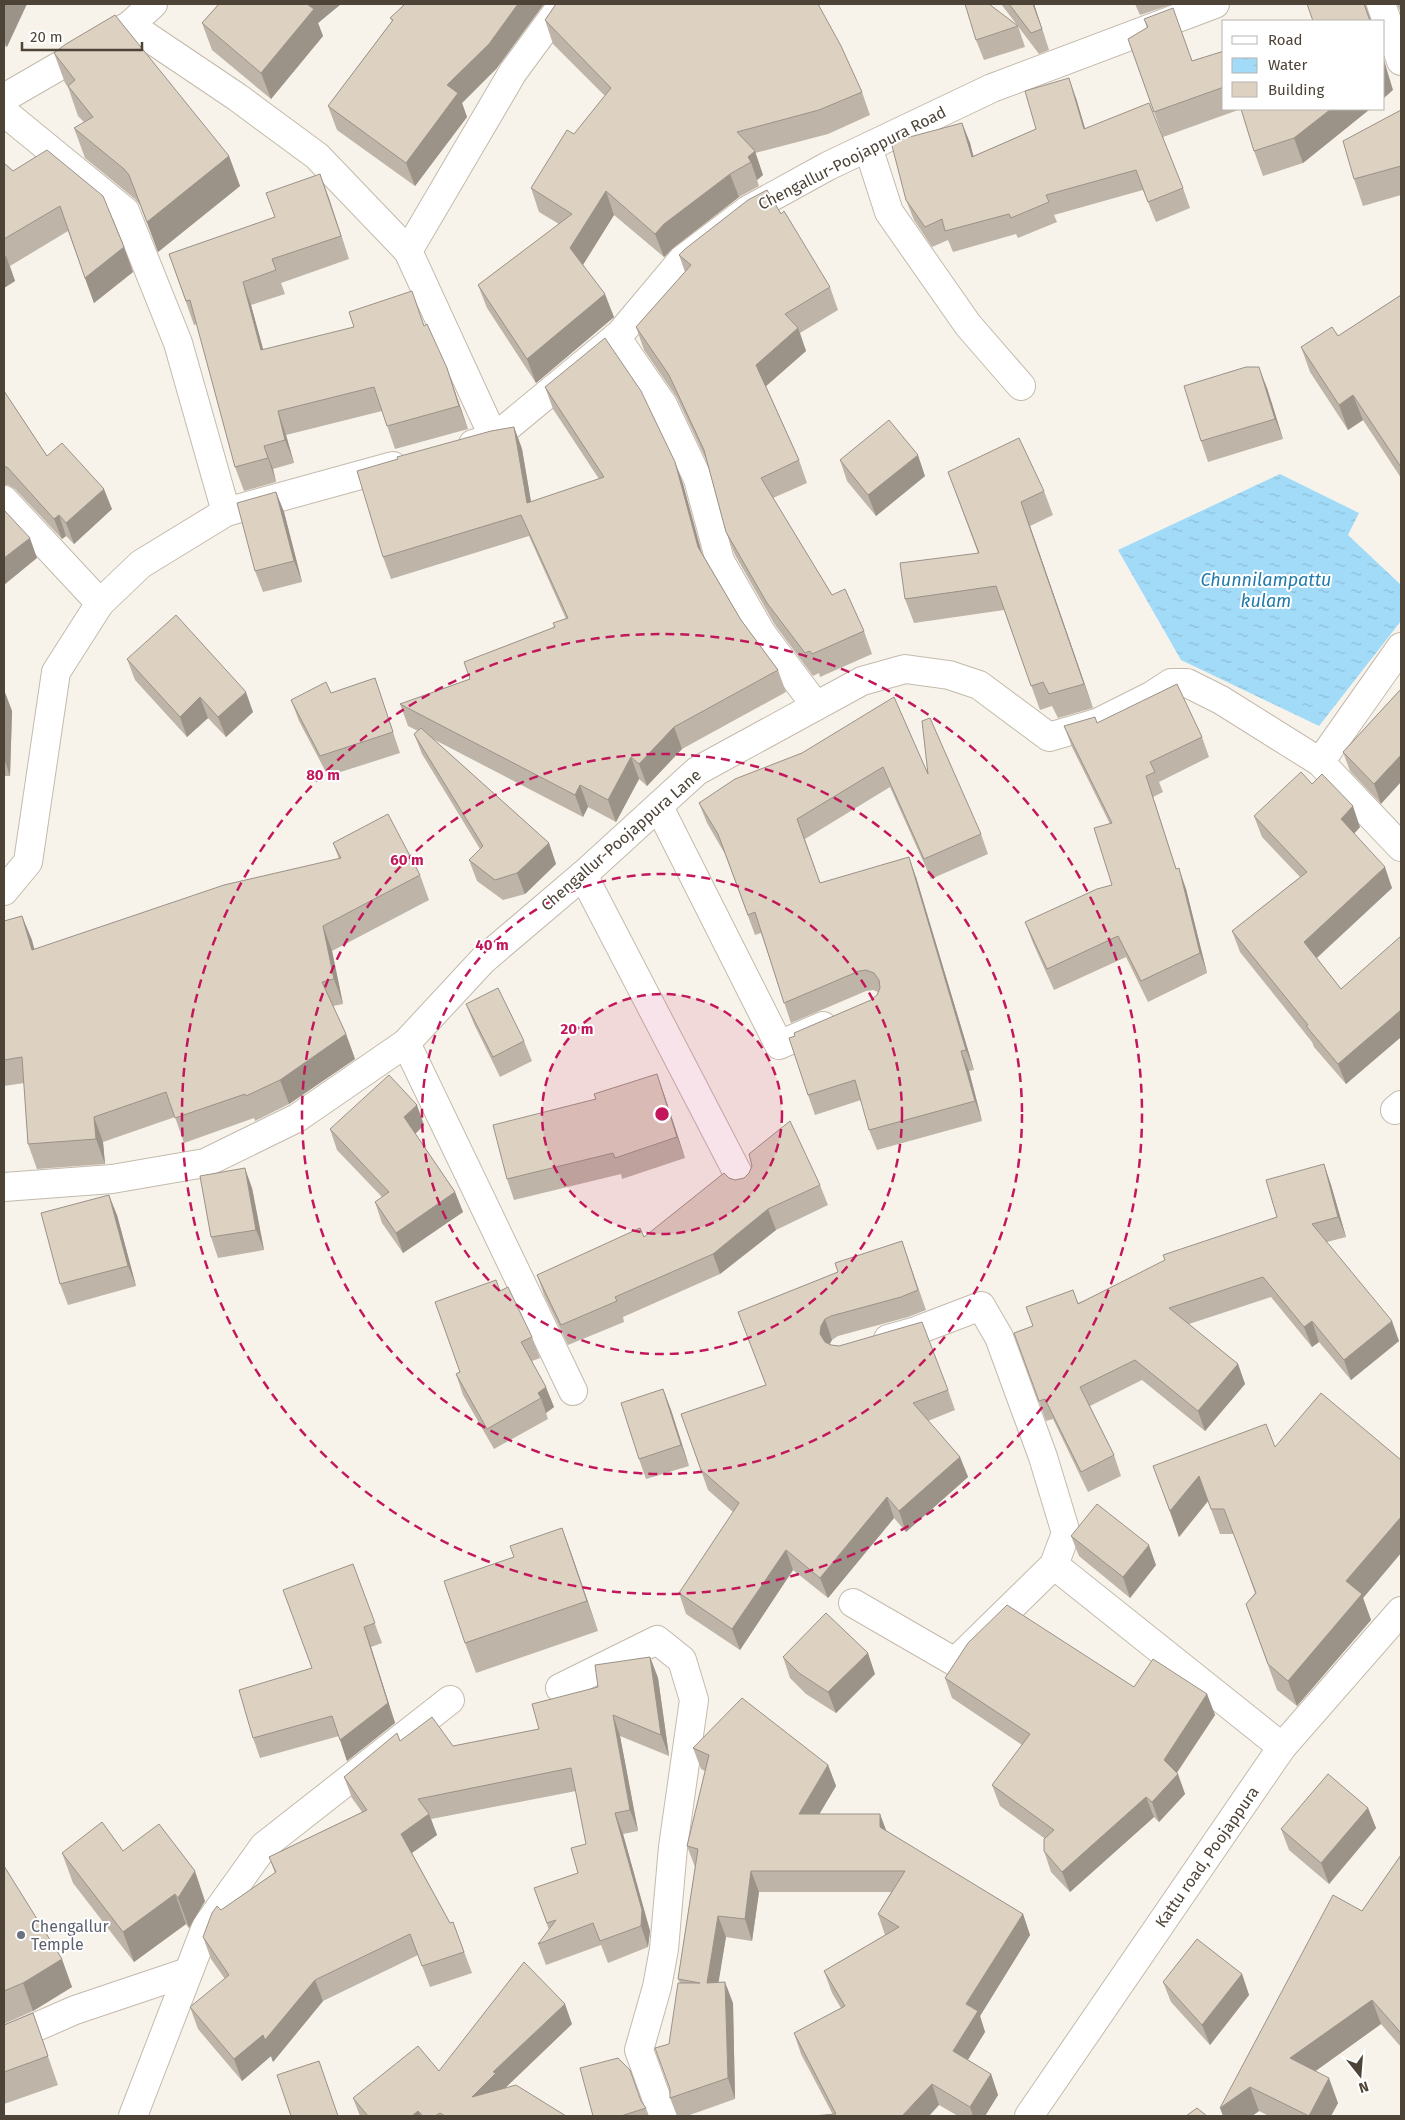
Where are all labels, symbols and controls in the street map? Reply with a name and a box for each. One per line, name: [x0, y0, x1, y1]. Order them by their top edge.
scale bar: [22, 20, 142, 52]
legend: [1222, 20, 1385, 110]
text: 20 m: [30, 28, 63, 46]
text: Road: [1268, 31, 1303, 49]
text: Water: [1268, 56, 1307, 74]
text: Building: [1268, 81, 1324, 99]
street label: Chengallur-Poojappura Road: [755, 102, 949, 214]
water label: Chunnilampattu kulam: [1201, 569, 1331, 612]
street label: Chengallur-Poojappura Lane: [537, 765, 705, 915]
text: 80 m: [306, 766, 340, 784]
text: 60 m: [390, 851, 424, 869]
text: 40 m: [475, 936, 509, 954]
text: 20 m: [561, 1020, 593, 1038]
centre of rings: [653, 1105, 671, 1123]
street label: Kattu road, Poojappura: [1151, 1783, 1263, 1931]
place label: Chengallur Temple: [31, 1917, 110, 1954]
marker: Chengallur Temple: [15, 1929, 27, 1941]
north arrow: [1335, 2050, 1385, 2100]
text: N: [1357, 2077, 1371, 2096]

